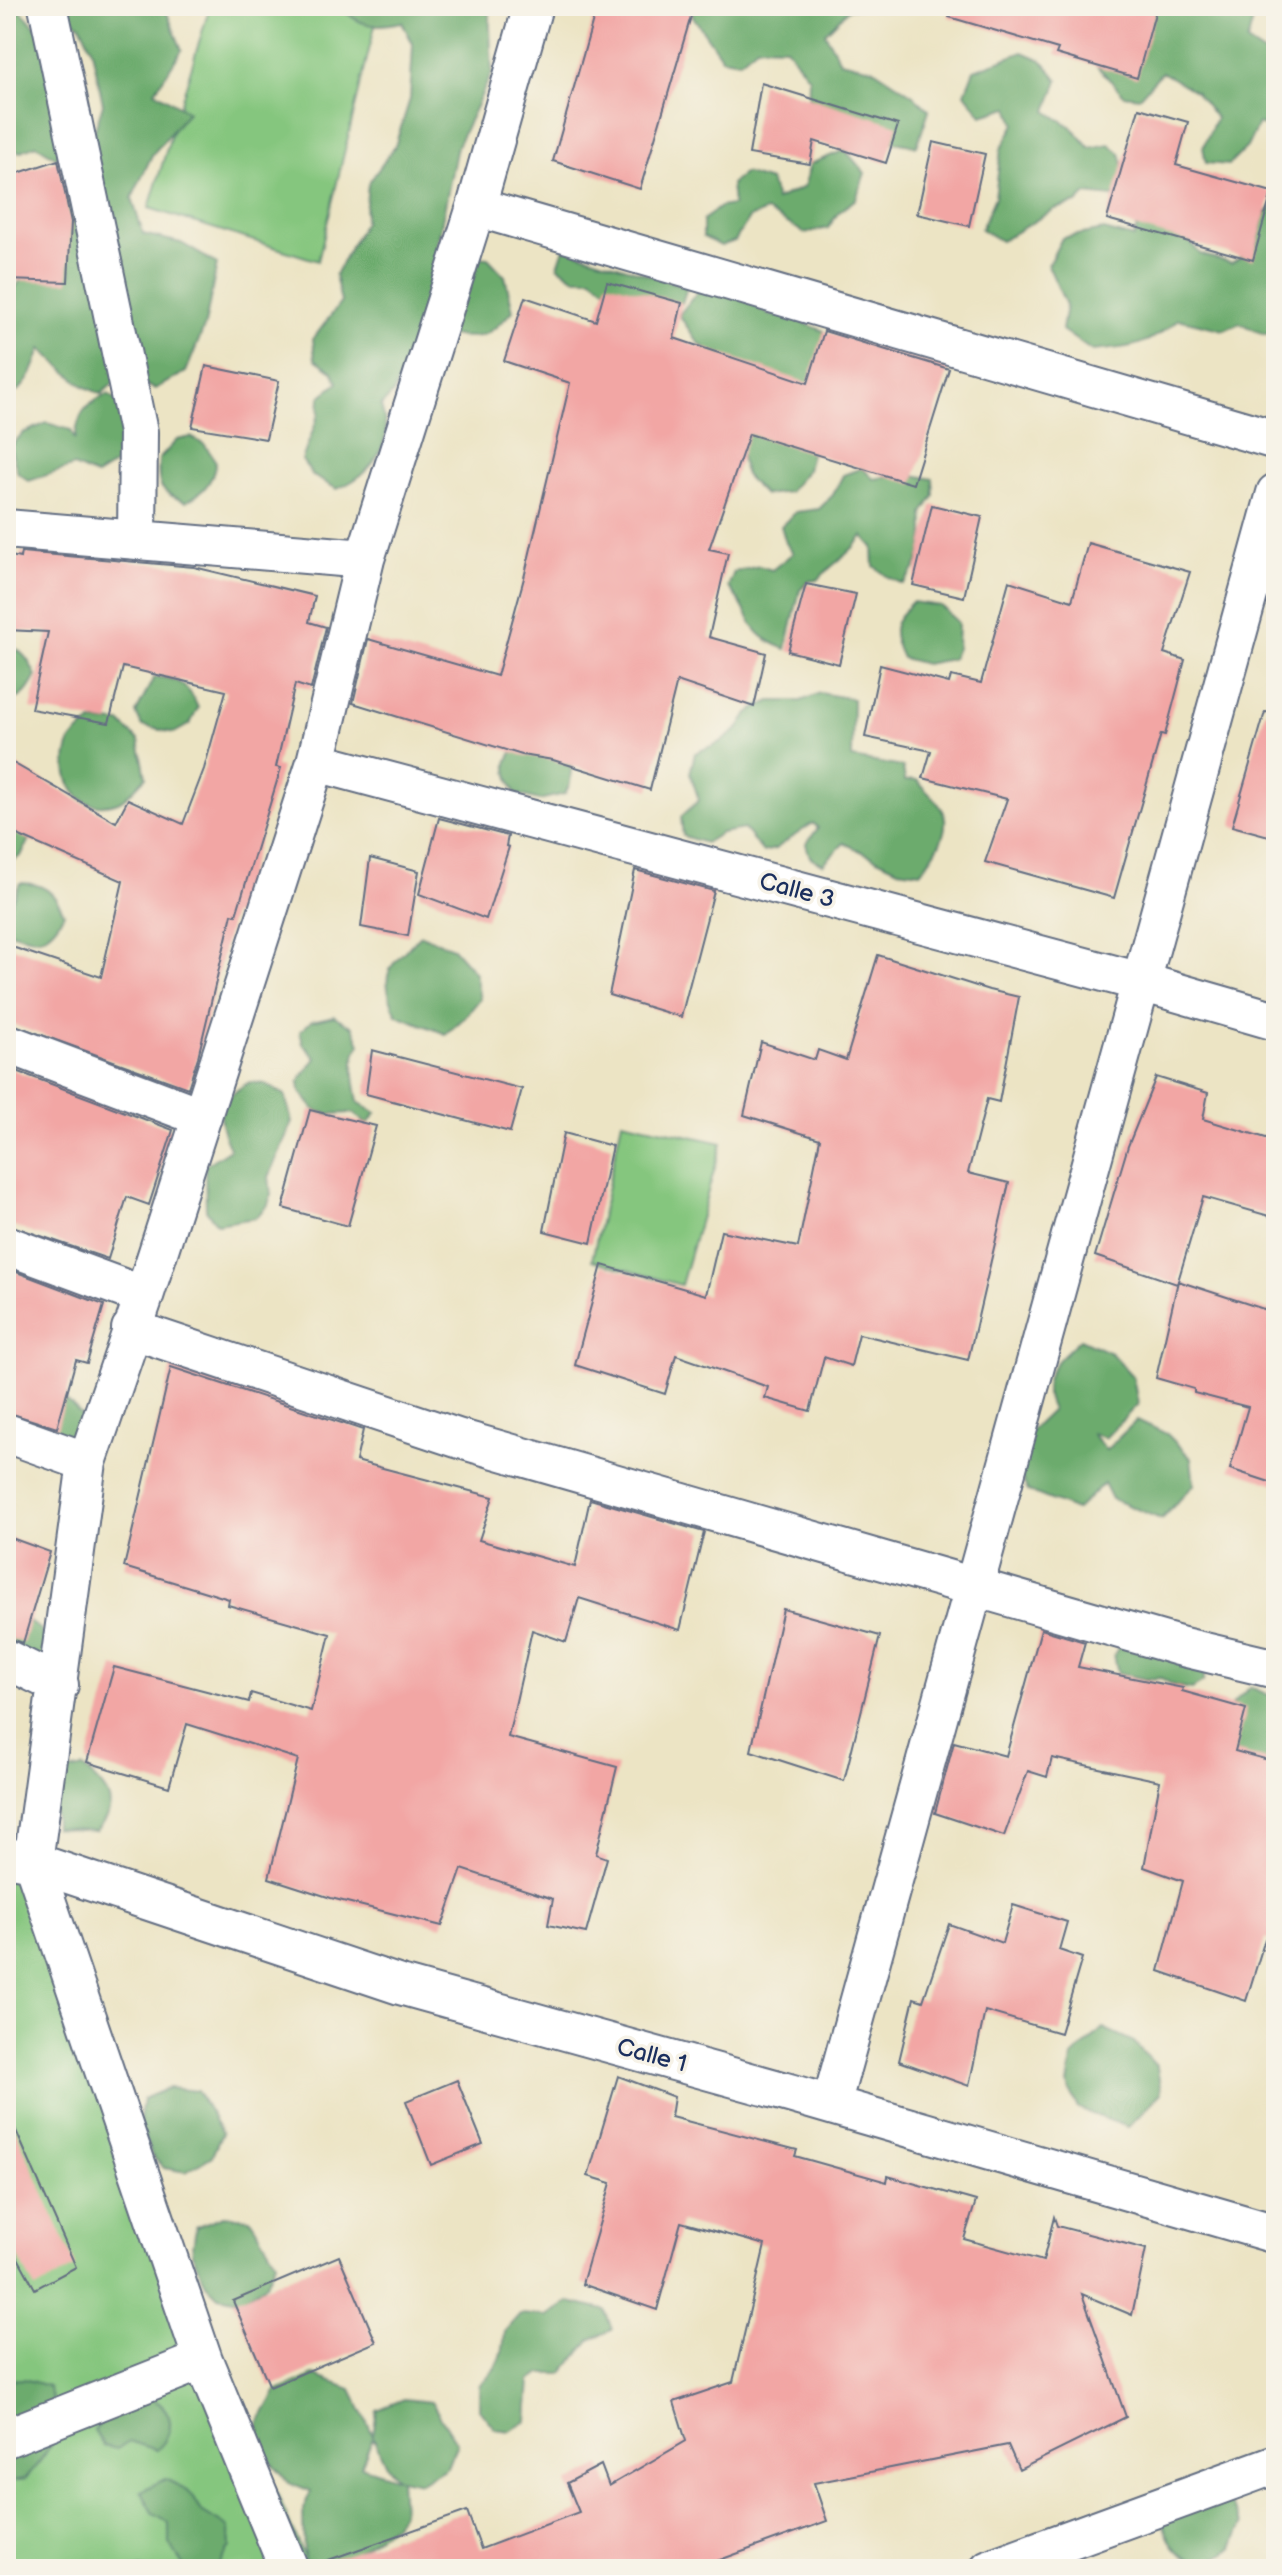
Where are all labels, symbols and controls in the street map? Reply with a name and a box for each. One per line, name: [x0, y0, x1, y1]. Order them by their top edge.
street label: Calle 3: [756, 867, 838, 914]
street label: Calle 1: [614, 2032, 690, 2079]

